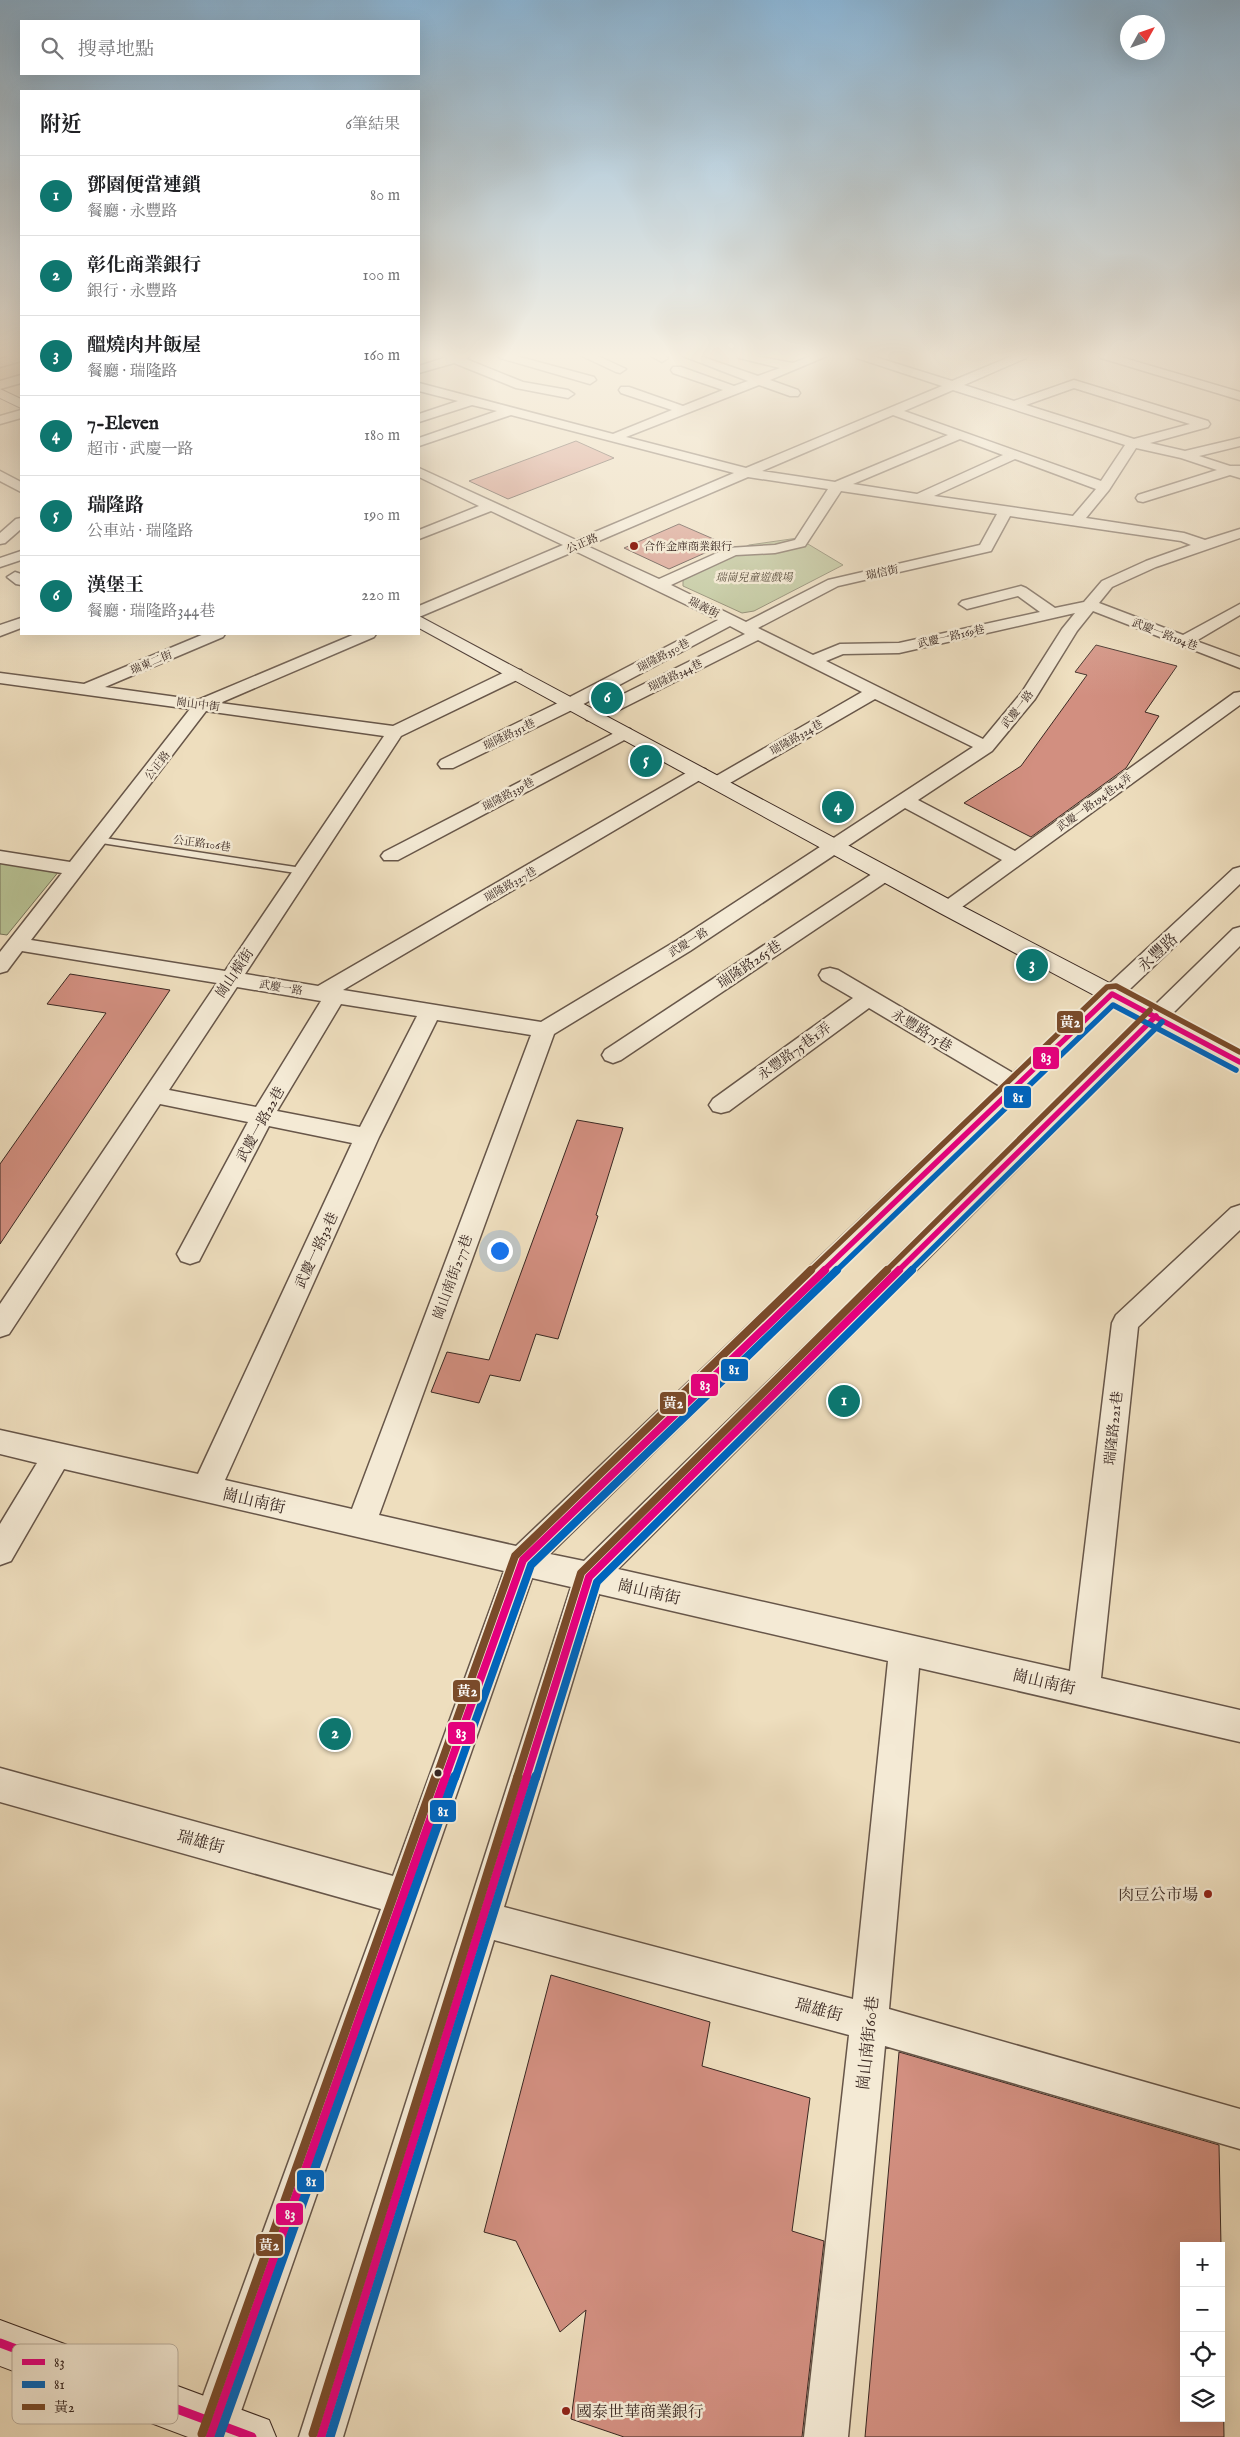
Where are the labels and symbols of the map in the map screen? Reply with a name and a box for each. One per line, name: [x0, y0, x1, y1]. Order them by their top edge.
north arrow: [1120, 15, 1165, 60]
street label: 公正路: [564, 531, 600, 557]
marker: 合作金庫商業銀行: [628, 540, 640, 552]
place label: 合作金庫商業銀行: [644, 540, 732, 554]
street label: 瑞信街: [865, 562, 900, 584]
park label: 瑞崗兒童遊戲場: [716, 571, 793, 585]
street label: 瑞義街: [686, 594, 721, 621]
street label: 武慶一路194巷: [1130, 616, 1199, 654]
street label: 武慶一路169巷: [916, 622, 986, 652]
street label: 瑞隆路350巷: [635, 636, 692, 676]
street label: 瑞東二街: [128, 648, 174, 678]
street label: 瑞隆路344巷: [646, 657, 705, 695]
pin: 6: [591, 679, 623, 717]
street label: 武慶一路: [999, 688, 1037, 731]
street label: 崗山中街: [175, 695, 221, 715]
street label: 瑞隆路351巷: [481, 716, 538, 754]
street label: 瑞隆路324巷: [768, 717, 825, 759]
pin: 5: [630, 742, 662, 780]
street label: 公正路: [142, 748, 173, 783]
street label: 武慶一路194巷14弄: [1054, 771, 1135, 835]
street label: 瑞隆路339巷: [480, 775, 537, 814]
pin: 4: [822, 788, 854, 826]
street label: 公正路106巷: [172, 833, 232, 855]
street label: 瑞隆路327巷: [482, 864, 539, 906]
street label: 武慶一路: [666, 925, 711, 960]
street label: 永豐路: [1134, 930, 1183, 977]
street label: 瑞隆路265巷: [714, 937, 785, 993]
street label: 崗山橫街: [212, 945, 258, 1002]
pin: 3: [1016, 946, 1048, 984]
street label: 武慶一路: [258, 978, 304, 998]
street label: 永豐路75巷: [888, 1006, 955, 1056]
line badge: 黃2: [1056, 1010, 1084, 1034]
text: 黃2: [1060, 1014, 1081, 1032]
street label: 永豐路75巷1弄: [754, 1019, 835, 1085]
line badge: 83: [1032, 1046, 1060, 1070]
text: 83: [1041, 1049, 1051, 1067]
street label: 武慶一路22巷: [233, 1084, 289, 1165]
line badge: 81: [1003, 1085, 1032, 1109]
text: 81: [1013, 1089, 1023, 1107]
street label: 武慶一路32巷: [291, 1210, 342, 1291]
street label: 崗山南街277巷: [429, 1232, 477, 1322]
your location: [487, 1238, 513, 1264]
line badge: 81: [720, 1358, 749, 1382]
text: 81: [729, 1361, 739, 1379]
line badge: 83: [690, 1373, 719, 1397]
text: 83: [700, 1377, 710, 1395]
pin: 1: [828, 1382, 860, 1420]
street label: 瑞隆路221巷: [1101, 1390, 1127, 1466]
line badge: 黃2: [659, 1391, 687, 1415]
text: 黃2: [663, 1395, 684, 1413]
street label: 崗山南街: [220, 1485, 287, 1519]
street label: 崗山南街: [615, 1576, 682, 1610]
street label: 崗山南街: [1010, 1666, 1077, 1700]
line badge: 黃2: [452, 1679, 481, 1703]
text: 黃2: [457, 1683, 478, 1701]
pin: 2: [319, 1715, 351, 1753]
line badge: 83: [447, 1721, 476, 1745]
text: 83: [456, 1725, 466, 1743]
unlabelled marker: [433, 1768, 443, 1778]
line badge: 81: [429, 1799, 457, 1823]
text: 81: [438, 1803, 448, 1821]
street label: 瑞雄街: [175, 1827, 226, 1859]
place label: 肉豆公市場: [1118, 1886, 1198, 1906]
marker: 肉豆公市場: [1202, 1888, 1214, 1900]
street label: 瑞雄街: [793, 1995, 844, 2027]
street label: 崗山南街60巷: [854, 1995, 884, 2091]
line badge: 81: [296, 2169, 325, 2193]
text: 81: [306, 2173, 316, 2191]
line badge: 83: [275, 2202, 304, 2226]
text: 83: [285, 2206, 295, 2224]
line badge: 黃2: [255, 2233, 284, 2257]
text: 黃2: [259, 2237, 280, 2255]
legend: [12, 2344, 178, 2424]
text: 83: [54, 2354, 65, 2372]
text: 81: [54, 2376, 65, 2394]
text: 黃2: [54, 2399, 75, 2417]
place label: 國泰世華商業銀行: [576, 2403, 704, 2423]
marker: 國泰世華商業銀行: [560, 2405, 572, 2417]

